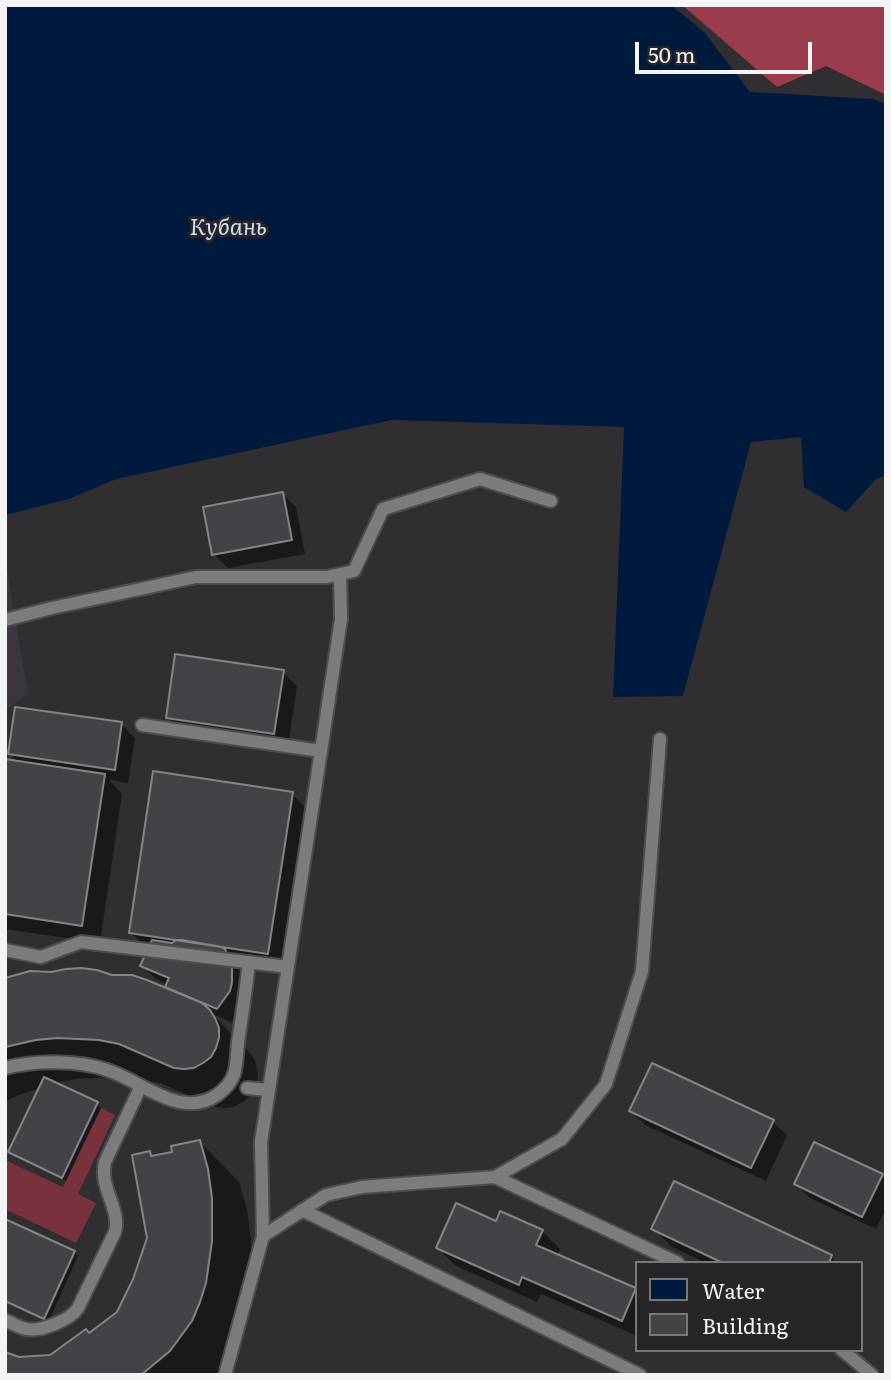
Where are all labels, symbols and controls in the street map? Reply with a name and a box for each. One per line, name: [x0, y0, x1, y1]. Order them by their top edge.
scale bar: [639, 28, 816, 72]
text: 50 m: [648, 38, 695, 69]
water label: Кубань: [189, 214, 267, 242]
legend: [636, 1261, 863, 1352]
text: Water: [702, 1274, 764, 1305]
text: Building: [702, 1309, 788, 1340]

